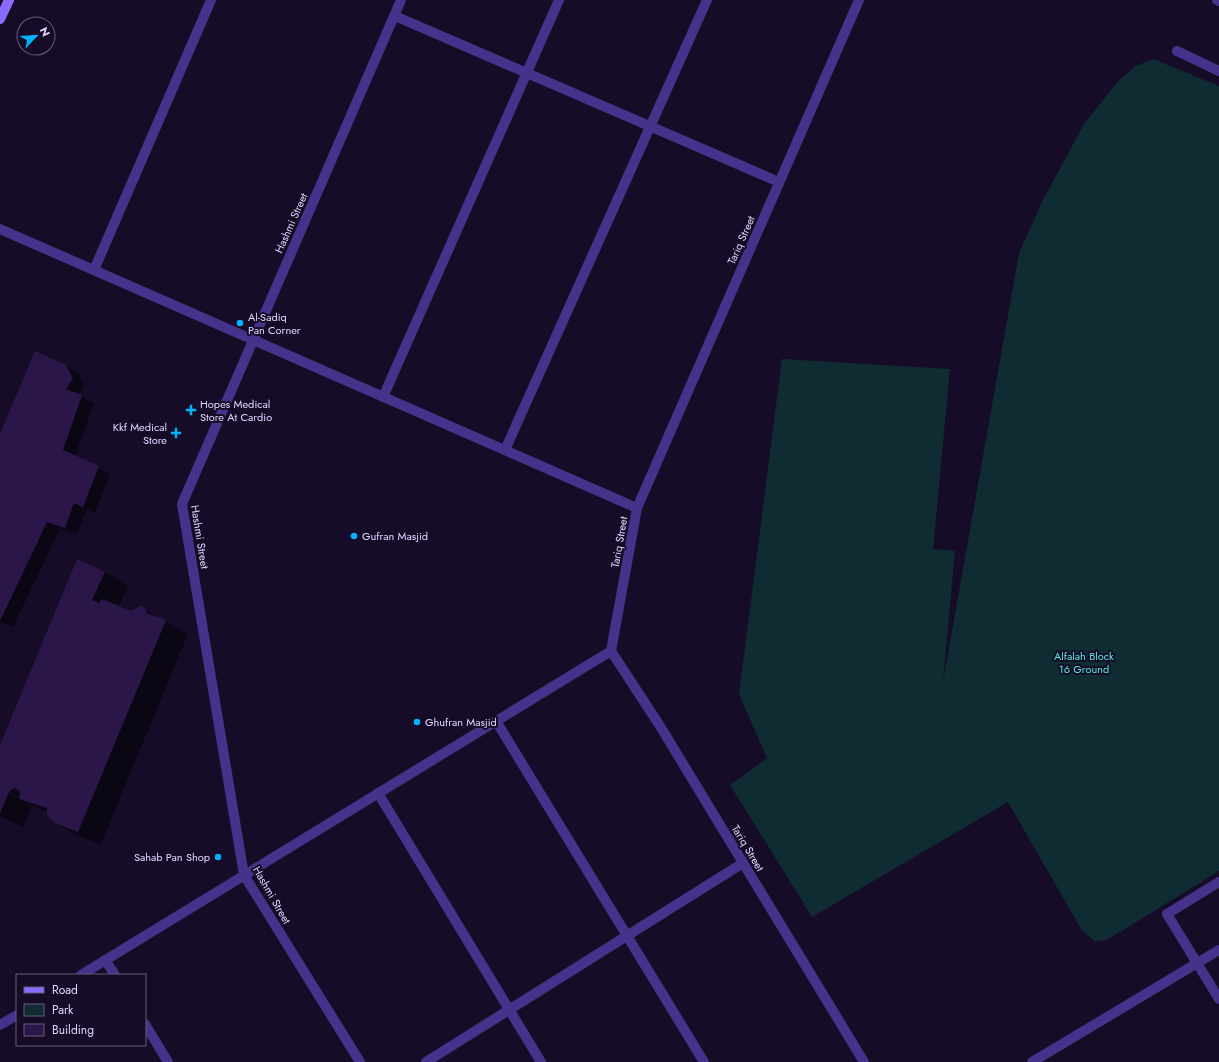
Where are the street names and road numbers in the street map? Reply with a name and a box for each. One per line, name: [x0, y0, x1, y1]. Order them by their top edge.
street label: Hashmi Street: [271, 190, 312, 256]
street label: Tariq Street: [723, 213, 759, 267]
street label: Hashmi Street: [187, 504, 213, 570]
street label: Tariq Street: [607, 515, 631, 569]
street label: Tariq Street: [728, 822, 768, 875]
street label: Hashmi Street: [249, 863, 295, 927]

